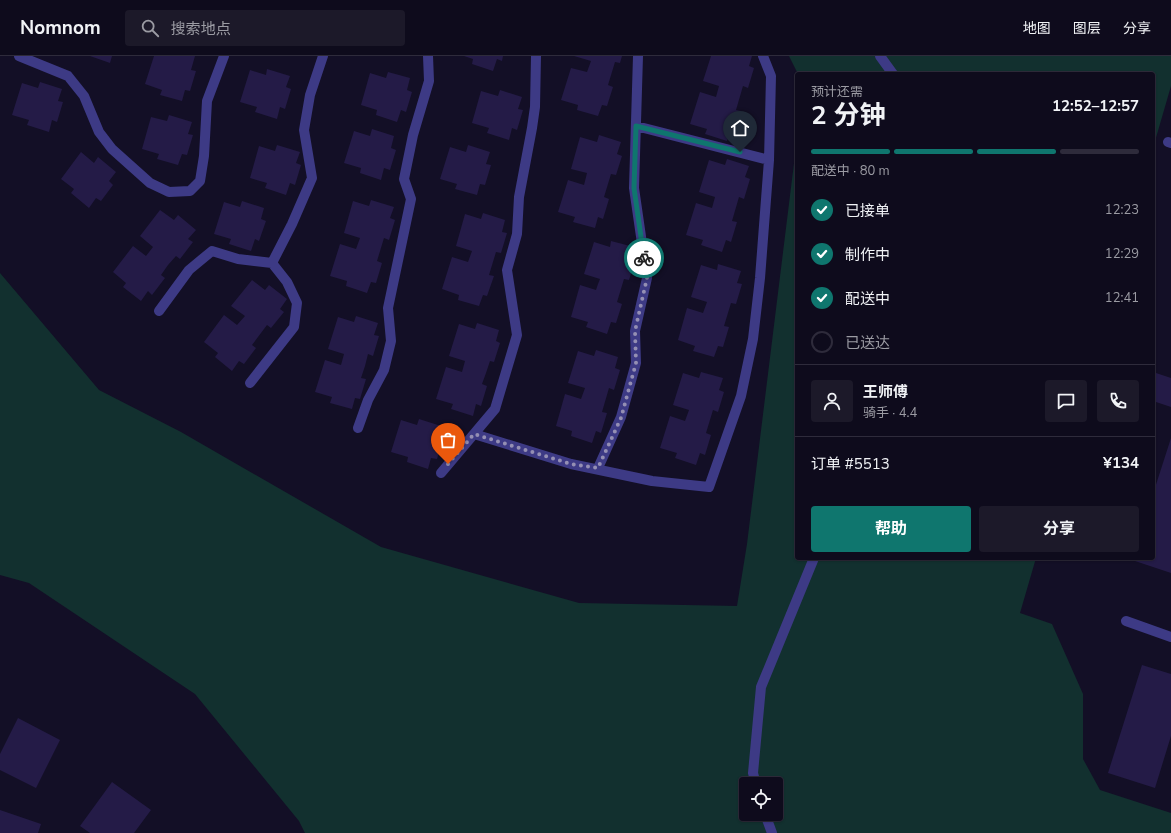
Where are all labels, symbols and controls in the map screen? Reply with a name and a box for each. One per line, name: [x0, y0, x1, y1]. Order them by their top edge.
search box: [125, 10, 405, 46]
text: Nomnom: [20, 15, 101, 41]
icon: search: [139, 17, 161, 39]
text: 搜索地点: [171, 19, 231, 39]
text: 地图: [1023, 19, 1051, 38]
text: 图层: [1073, 19, 1101, 38]
text: 分享: [1123, 19, 1151, 38]
text: 预计还需: [811, 83, 863, 101]
text: 12:52–12:57: [1052, 96, 1139, 116]
text: 2 分钟: [811, 98, 886, 133]
pin: [723, 111, 757, 152]
icon: home: [729, 117, 751, 139]
text: 配送中 · 80 m: [811, 162, 890, 180]
icon: check: [811, 199, 833, 221]
text: 已接单: [845, 201, 890, 221]
text: 12:23: [1105, 201, 1139, 219]
courier: [624, 238, 664, 278]
icon: check: [811, 243, 833, 265]
text: 制作中: [845, 245, 890, 265]
text: 12:29: [1105, 245, 1139, 263]
icon: bike: [633, 247, 655, 269]
icon: check: [811, 287, 833, 309]
text: 配送中: [845, 289, 890, 309]
text: 12:41: [1105, 289, 1139, 307]
text: 已送达: [845, 333, 890, 353]
button: person: [811, 380, 853, 422]
button: chat: [1045, 380, 1087, 422]
button: phone: [1097, 380, 1139, 422]
text: 王师傅: [863, 382, 908, 402]
text: 骑手 · 4.4: [863, 404, 917, 422]
pin: [431, 423, 465, 464]
icon: bag: [437, 429, 459, 451]
text: ¥134: [1103, 453, 1139, 473]
text: 订单 #5513: [811, 454, 890, 474]
button: 帮助: [811, 506, 971, 552]
button: 分享: [979, 506, 1139, 552]
map controls: [739, 777, 783, 821]
button: locate: [739, 777, 783, 821]

